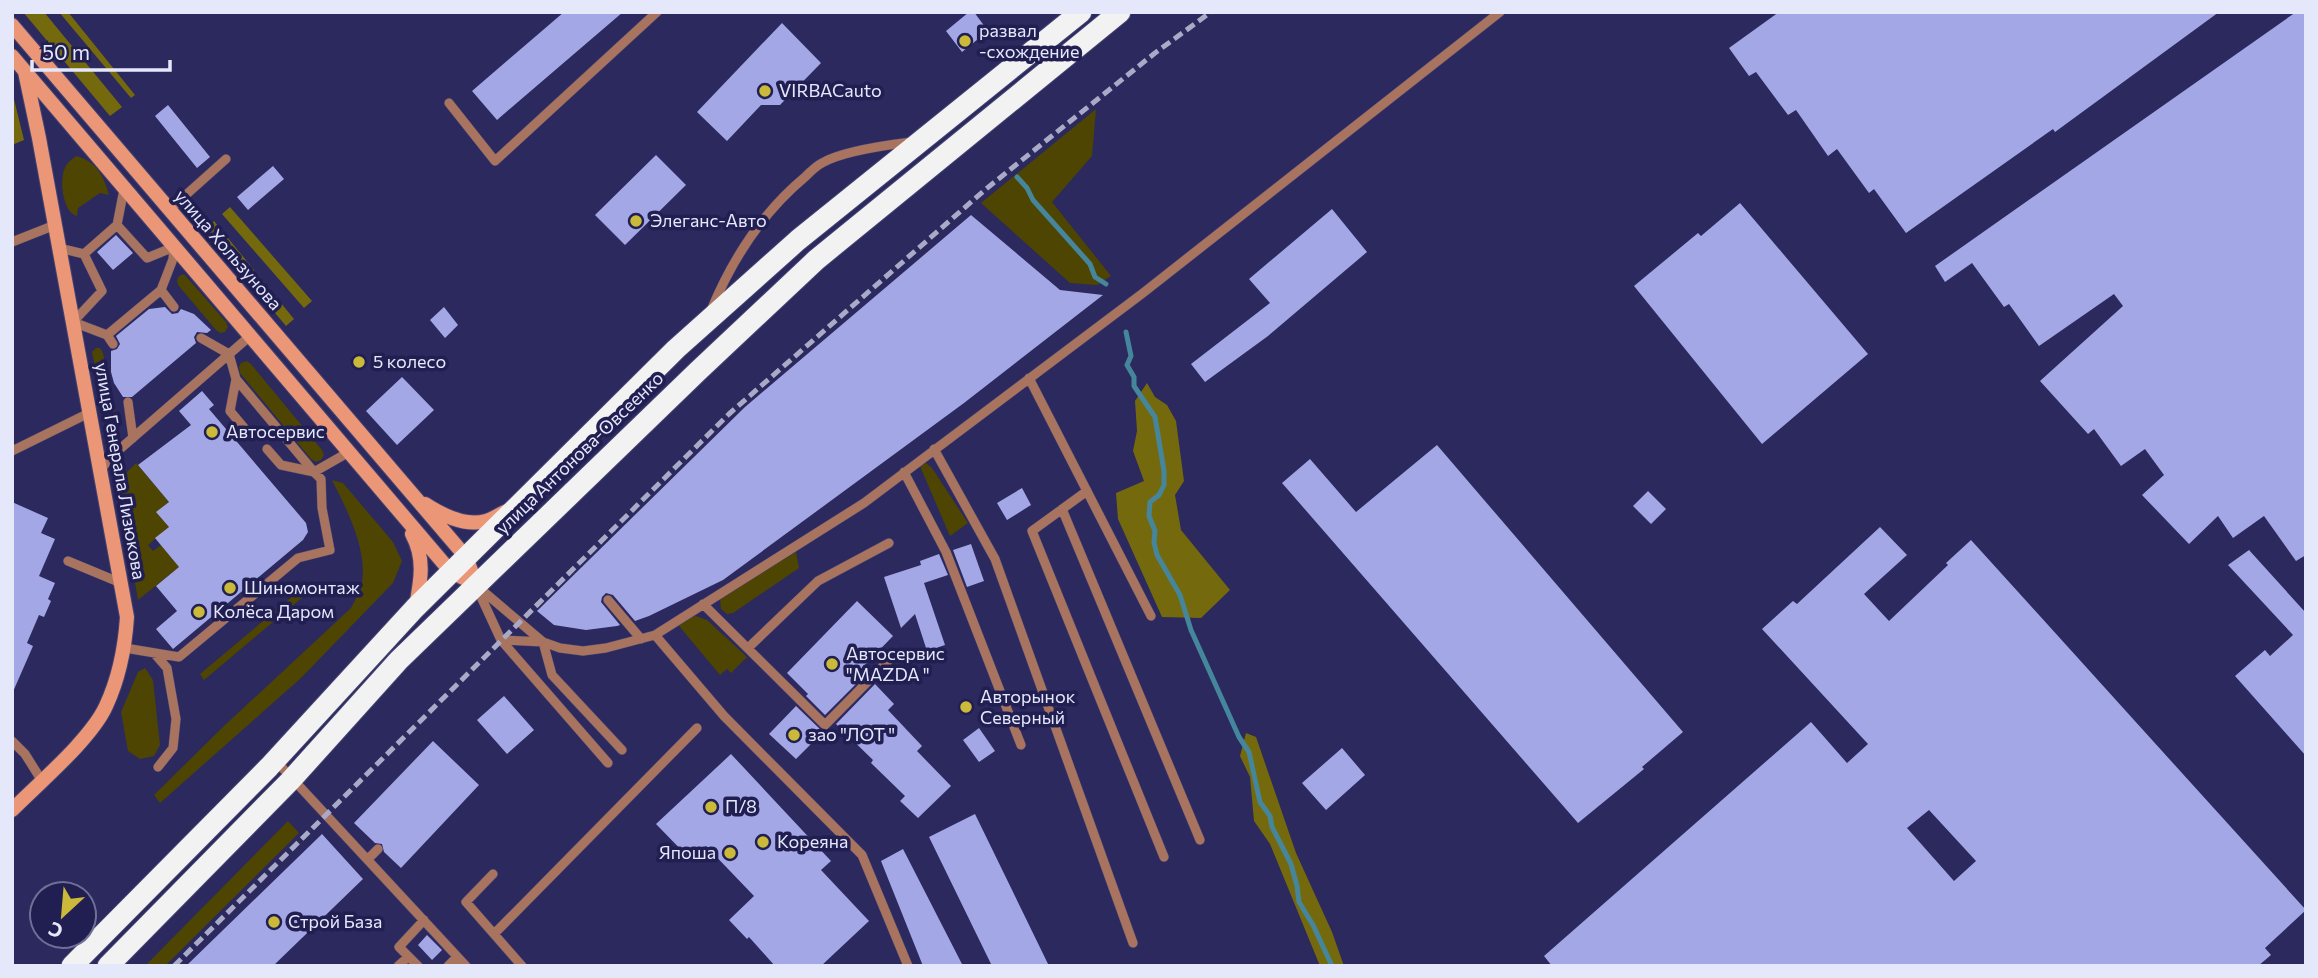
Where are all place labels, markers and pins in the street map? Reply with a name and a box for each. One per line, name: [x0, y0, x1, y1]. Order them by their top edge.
place label: развал -схождение: [979, 19, 1079, 62]
marker: развал -схождение: [957, 33, 973, 49]
place label: VIRBACauto: [779, 79, 882, 101]
marker: VIRBACauto: [757, 83, 773, 99]
place label: Элеганс-Авто: [650, 209, 767, 231]
marker: Элеганс-Авто: [628, 213, 644, 229]
place label: 5 колесо: [373, 350, 446, 372]
marker: 5 колесо: [351, 354, 367, 370]
place label: Автосервис: [226, 420, 325, 442]
marker: Автосервис: [204, 424, 220, 440]
place label: Шиномонтаж: [244, 576, 360, 598]
marker: Шиномонтаж: [222, 580, 238, 596]
place label: Колёса Даром: [213, 600, 334, 622]
marker: Колёса Даром: [191, 604, 207, 620]
place label: Автосервис "MAZDA ": [846, 642, 945, 685]
marker: Автосервис "MAZDA ": [824, 656, 840, 672]
place label: Авторынок Северный: [980, 685, 1076, 728]
marker: Авторынок Северный: [958, 699, 974, 715]
place label: зао "ЛОТ ": [808, 723, 895, 745]
marker: зао "ЛОТ ": [786, 727, 802, 743]
place label: П/8: [725, 795, 757, 817]
marker: П/8: [703, 799, 719, 815]
place label: Кореяна: [777, 830, 848, 852]
marker: Кореяна: [755, 834, 771, 850]
place label: Япоша: [659, 841, 716, 863]
marker: Япоша: [722, 845, 738, 861]
place label: Строй База: [288, 910, 382, 932]
marker: Строй База: [266, 914, 282, 930]

